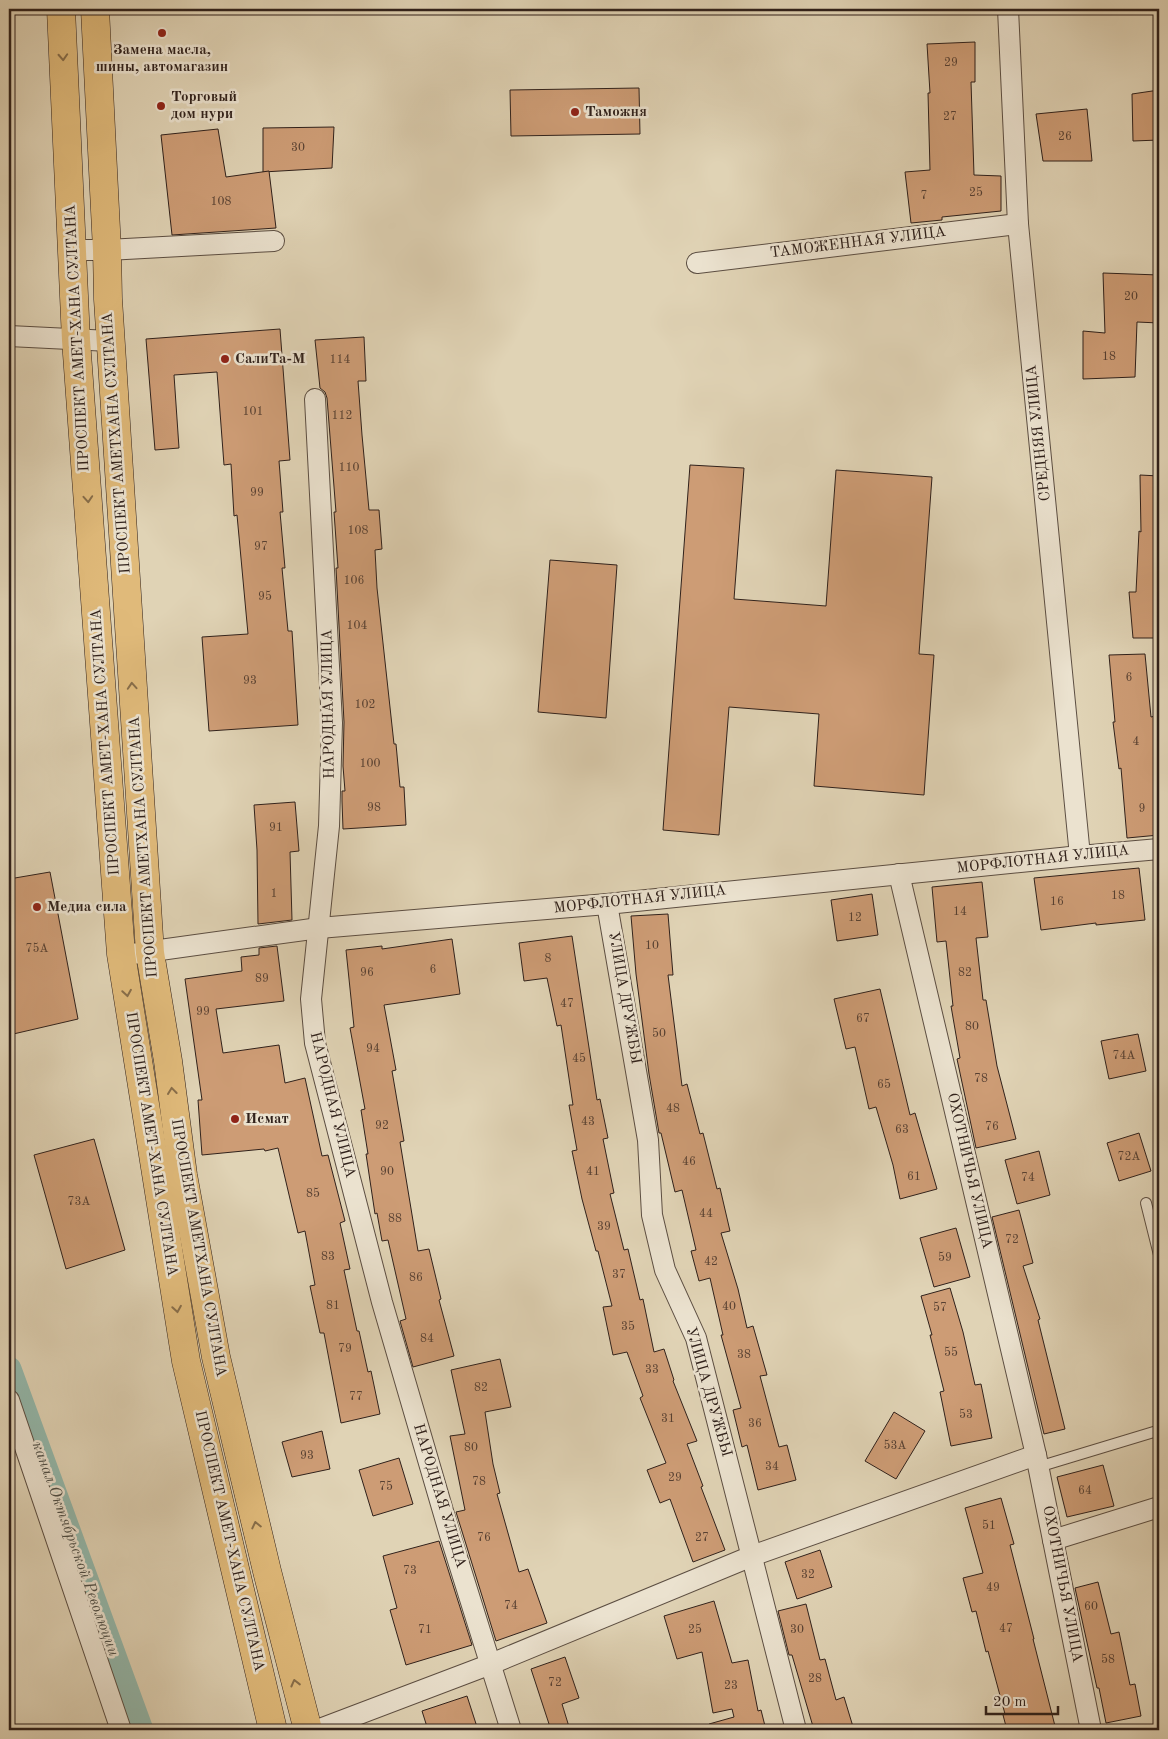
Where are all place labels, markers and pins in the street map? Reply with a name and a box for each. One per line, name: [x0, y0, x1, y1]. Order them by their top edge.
marker: Замена масла, шины, автомагазин: [156, 27, 168, 39]
place label: Замена масла, шины, автомагазин: [96, 43, 228, 75]
place label: Торговый дом нури: [171, 90, 237, 122]
marker: Торговый дом нури: [155, 100, 167, 112]
place label: Таможня: [585, 105, 647, 120]
marker: Таможня: [569, 106, 581, 118]
place label: СалиТа-М: [235, 352, 305, 367]
marker: СалиТа-М: [219, 353, 231, 365]
place label: Медиа сила: [47, 900, 127, 915]
marker: Медиа сила: [31, 901, 43, 913]
place label: Исмат: [245, 1112, 289, 1127]
marker: Исмат: [229, 1113, 241, 1125]

